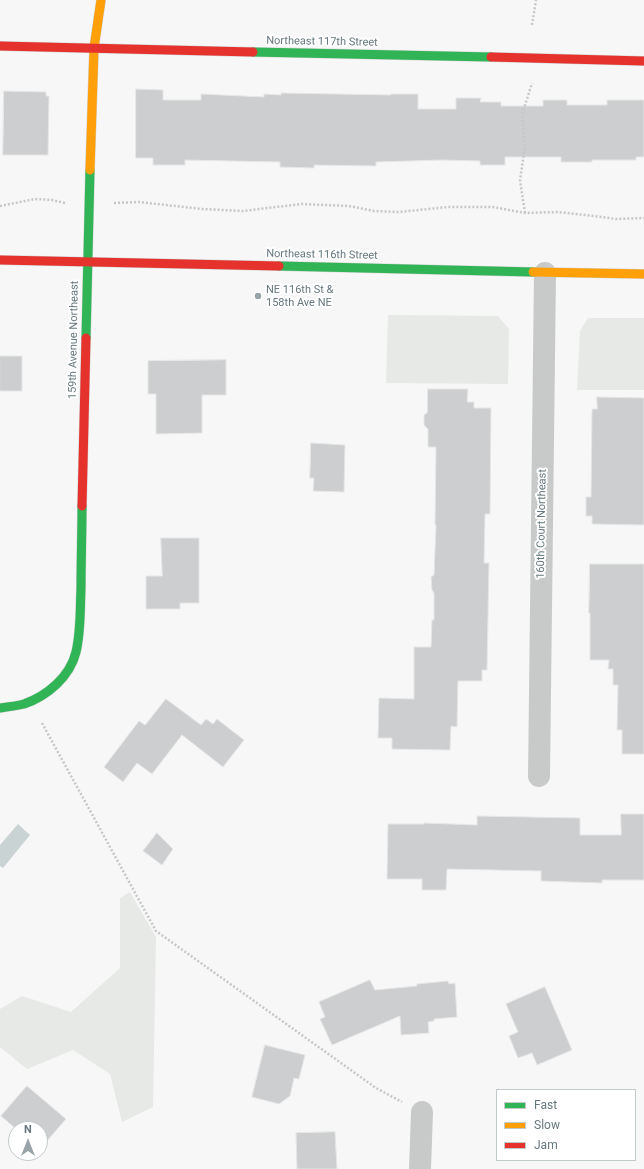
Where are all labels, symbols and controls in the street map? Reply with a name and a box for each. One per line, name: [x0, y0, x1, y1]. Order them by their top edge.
street label: Northeast 117th Street: [266, 34, 378, 50]
street label: Northeast 116th Street: [266, 247, 378, 263]
street label: 159th Avenue Northeast: [66, 281, 82, 399]
place label: NE 116th St & 158th Ave NE: [266, 283, 333, 309]
marker: NE 116th St & 158th Ave NE: [253, 291, 263, 301]
street label: 160th Court Northeast: [534, 469, 550, 579]
legend: [496, 1089, 636, 1161]
text: Fast: [534, 1098, 557, 1112]
text: Slow: [534, 1118, 560, 1132]
north arrow: [8, 1121, 48, 1161]
text: N: [24, 1123, 32, 1136]
text: Jam: [534, 1138, 558, 1152]

